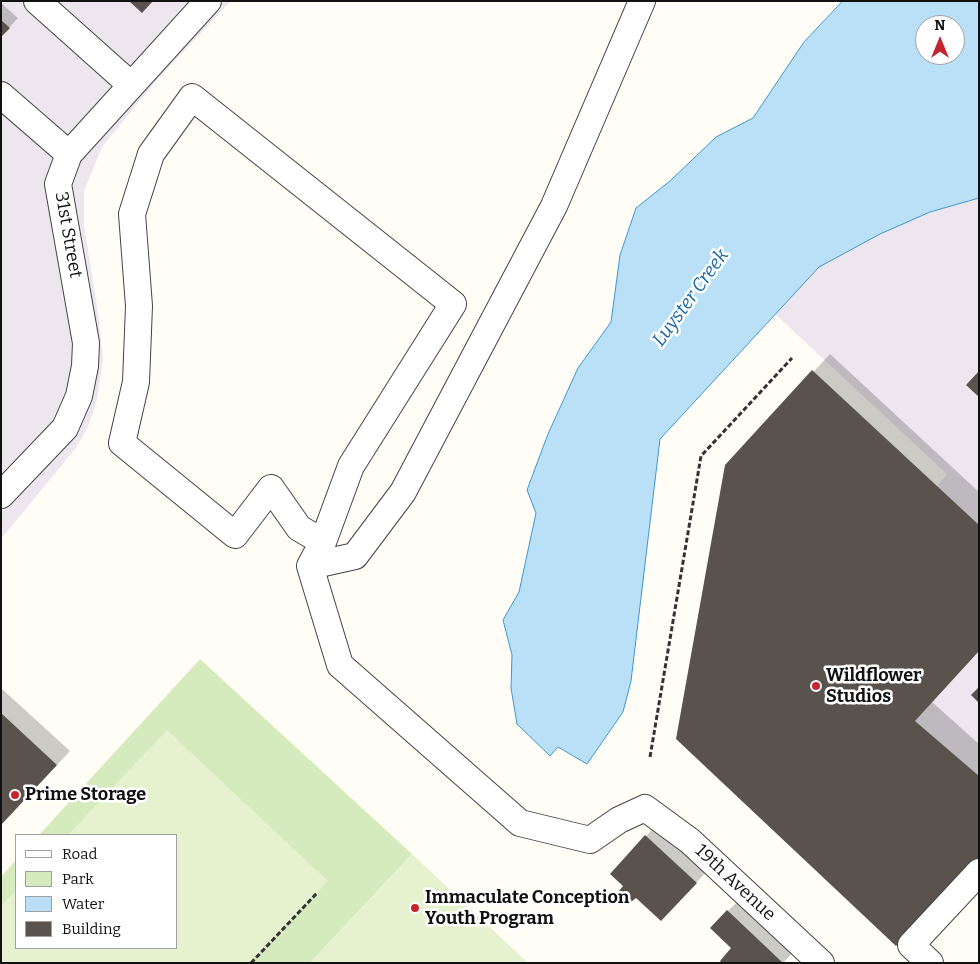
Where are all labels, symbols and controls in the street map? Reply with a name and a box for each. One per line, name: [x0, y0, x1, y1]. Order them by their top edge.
north arrow: [915, 15, 965, 65]
text: N: [935, 17, 945, 34]
street label: 31st Street: [50, 190, 86, 280]
water label: Luyster Creek: [648, 245, 734, 351]
place label: Wildflower Studios: [826, 665, 921, 708]
marker: Wildflower Studios: [810, 680, 822, 692]
place label: Prime Storage: [25, 784, 146, 806]
marker: Prime Storage: [9, 789, 21, 801]
legend: [15, 834, 178, 949]
street label: 19th Avenue: [690, 840, 780, 926]
text: Road: [62, 845, 97, 863]
text: Park: [62, 870, 94, 888]
place label: Immaculate Conception Youth Program: [425, 887, 629, 930]
text: Water: [62, 895, 104, 913]
marker: Immaculate Conception Youth Program: [409, 902, 421, 914]
text: Building: [62, 920, 121, 938]

